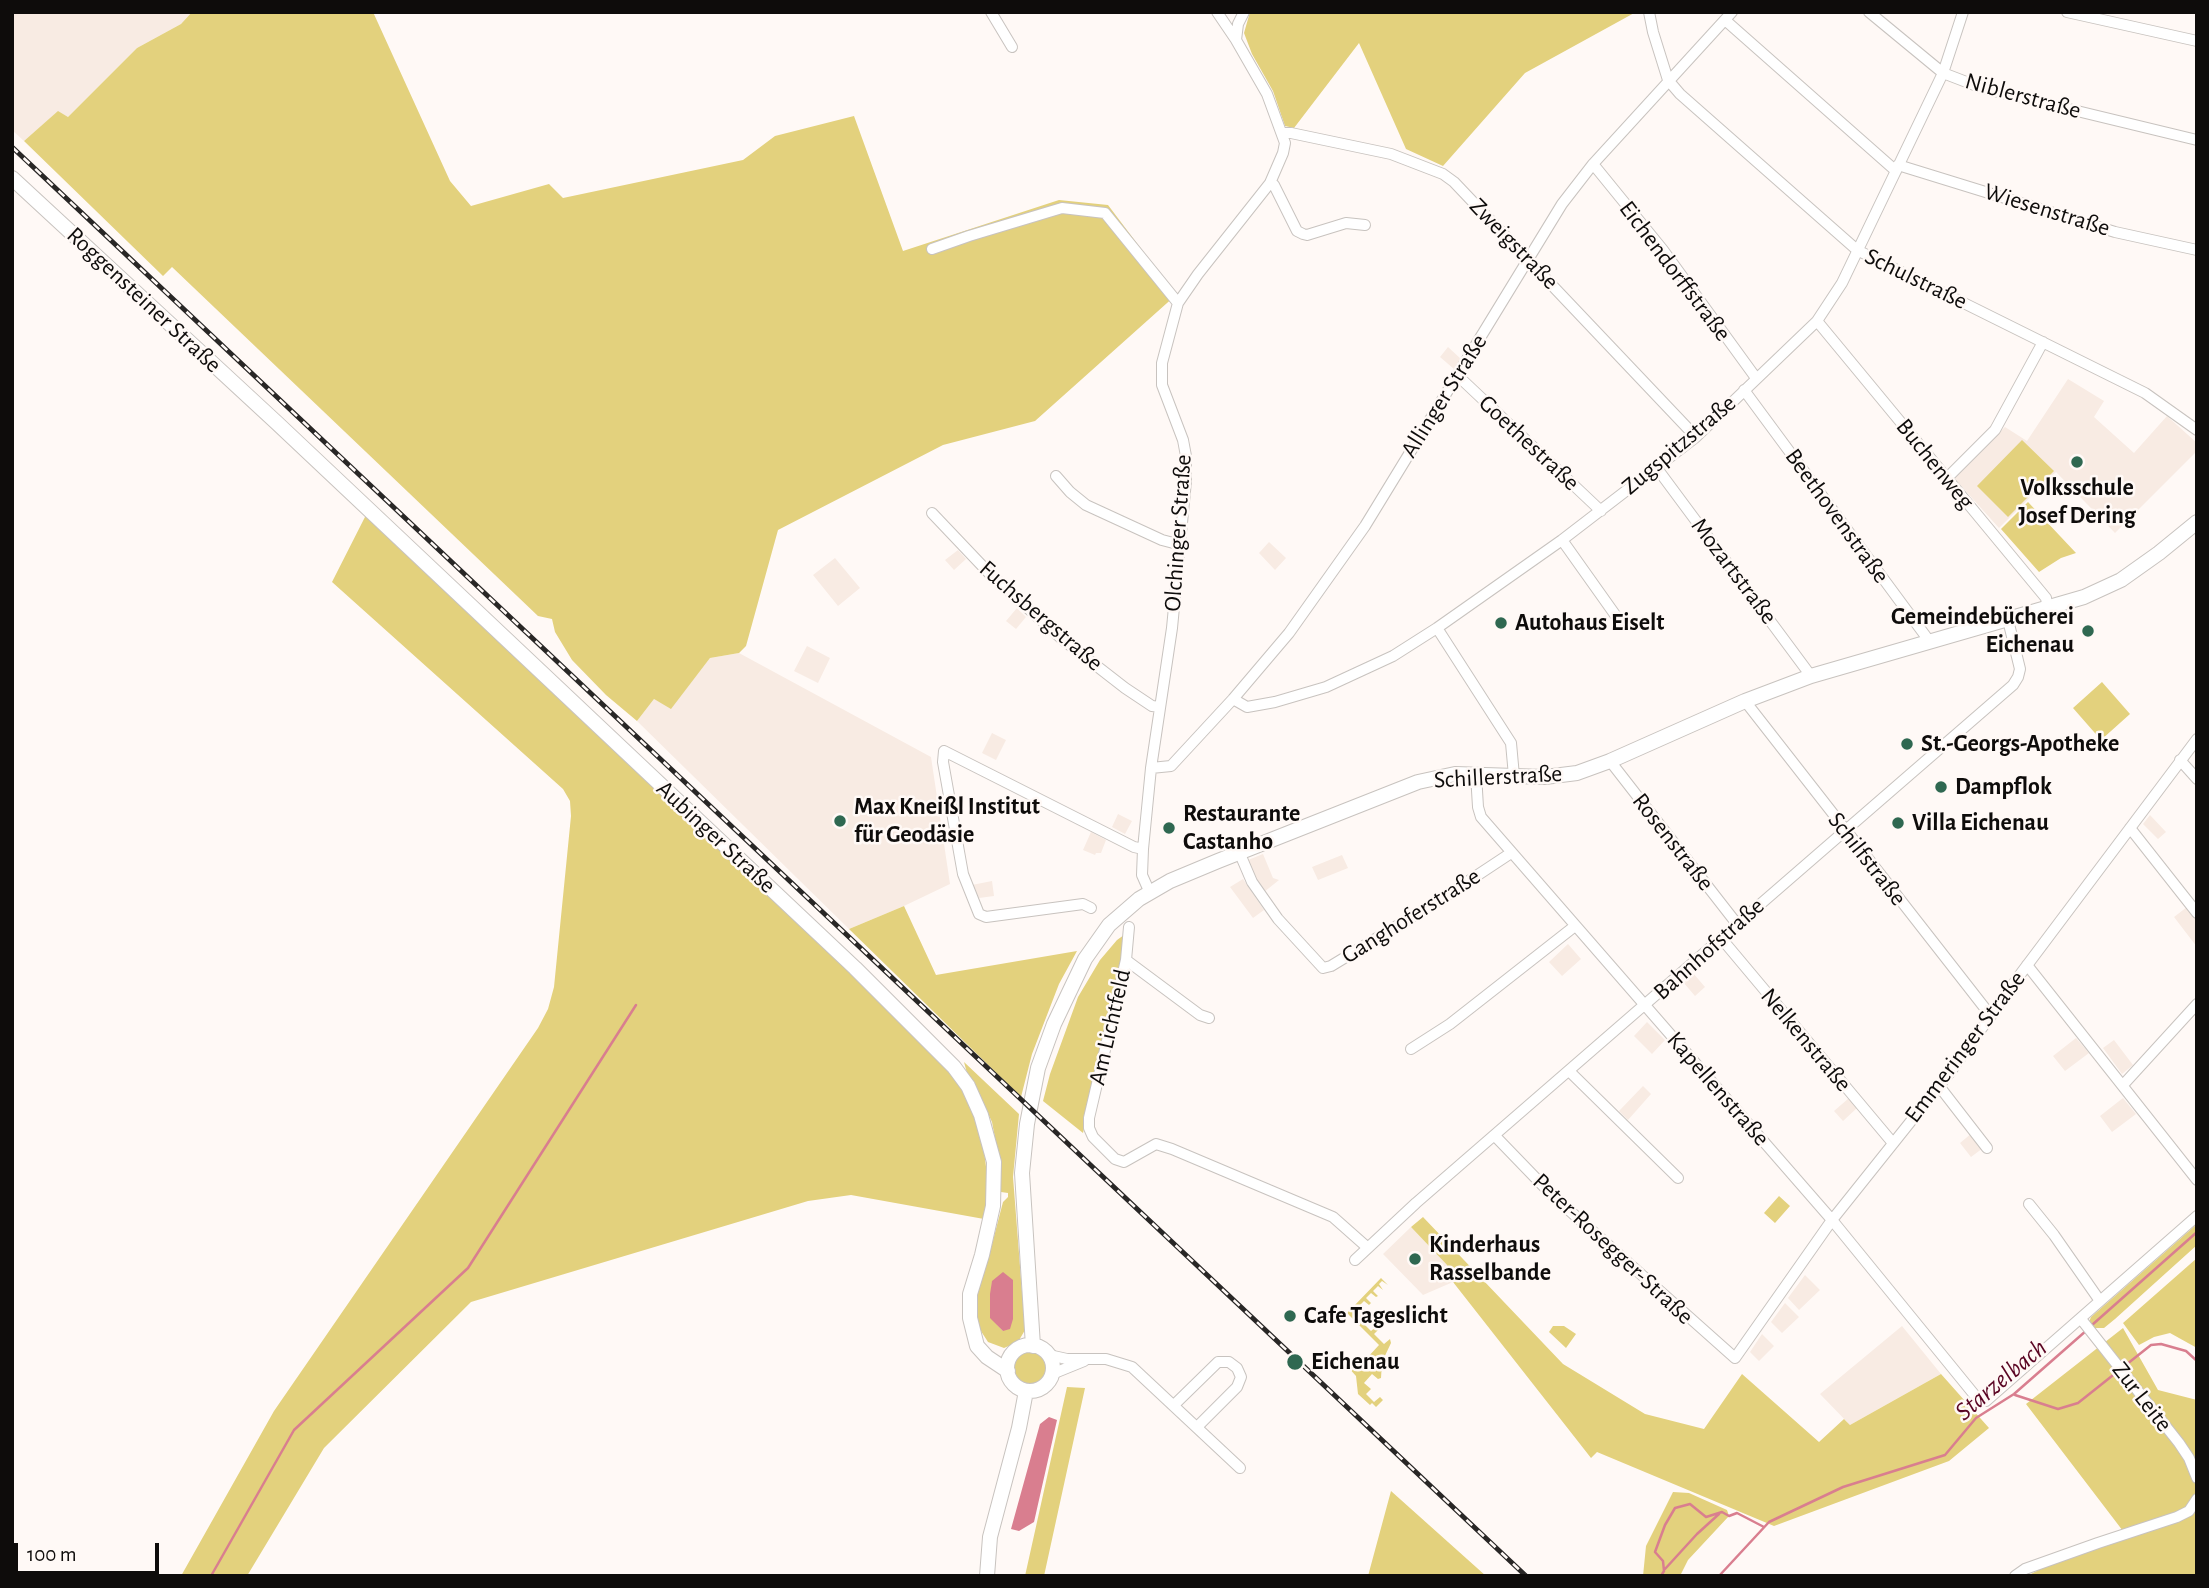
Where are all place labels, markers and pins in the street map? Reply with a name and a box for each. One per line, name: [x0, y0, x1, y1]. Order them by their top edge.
marker: Volksschule Josef Dering: [2069, 454, 2085, 470]
place label: Volksschule Josef Dering: [2018, 474, 2136, 530]
place label: Gemeindebücherei Eichenau: [1891, 603, 2074, 659]
place label: Autohaus Eiselt: [1515, 609, 1664, 637]
marker: Autohaus Eiselt: [1493, 615, 1509, 631]
marker: Gemeindebücherei Eichenau: [2080, 623, 2096, 639]
place label: St.-Georgs-Apotheke: [1921, 730, 2119, 758]
marker: St.-Georgs-Apotheke: [1899, 736, 1915, 752]
place label: Dampflok: [1955, 773, 2052, 801]
marker: Dampflok: [1933, 779, 1949, 795]
place label: Max Kneißl Institut für Geodäsie: [854, 793, 1040, 849]
place label: Restaurante Castanho: [1183, 800, 1300, 856]
place label: Villa Eichenau: [1912, 809, 2049, 837]
marker: Max Kneißl Institut für Geodäsie: [832, 813, 848, 829]
marker: Villa Eichenau: [1890, 815, 1906, 831]
marker: Restaurante Castanho: [1161, 820, 1177, 836]
place label: Kinderhaus Rasselbande: [1429, 1231, 1551, 1287]
marker: Kinderhaus Rasselbande: [1407, 1251, 1423, 1267]
place label: Cafe Tageslicht: [1304, 1302, 1447, 1330]
marker: Cafe Tageslicht: [1282, 1308, 1298, 1324]
place label: Eichenau: [1311, 1348, 1400, 1376]
marker: Eichenau: [1285, 1352, 1305, 1372]

